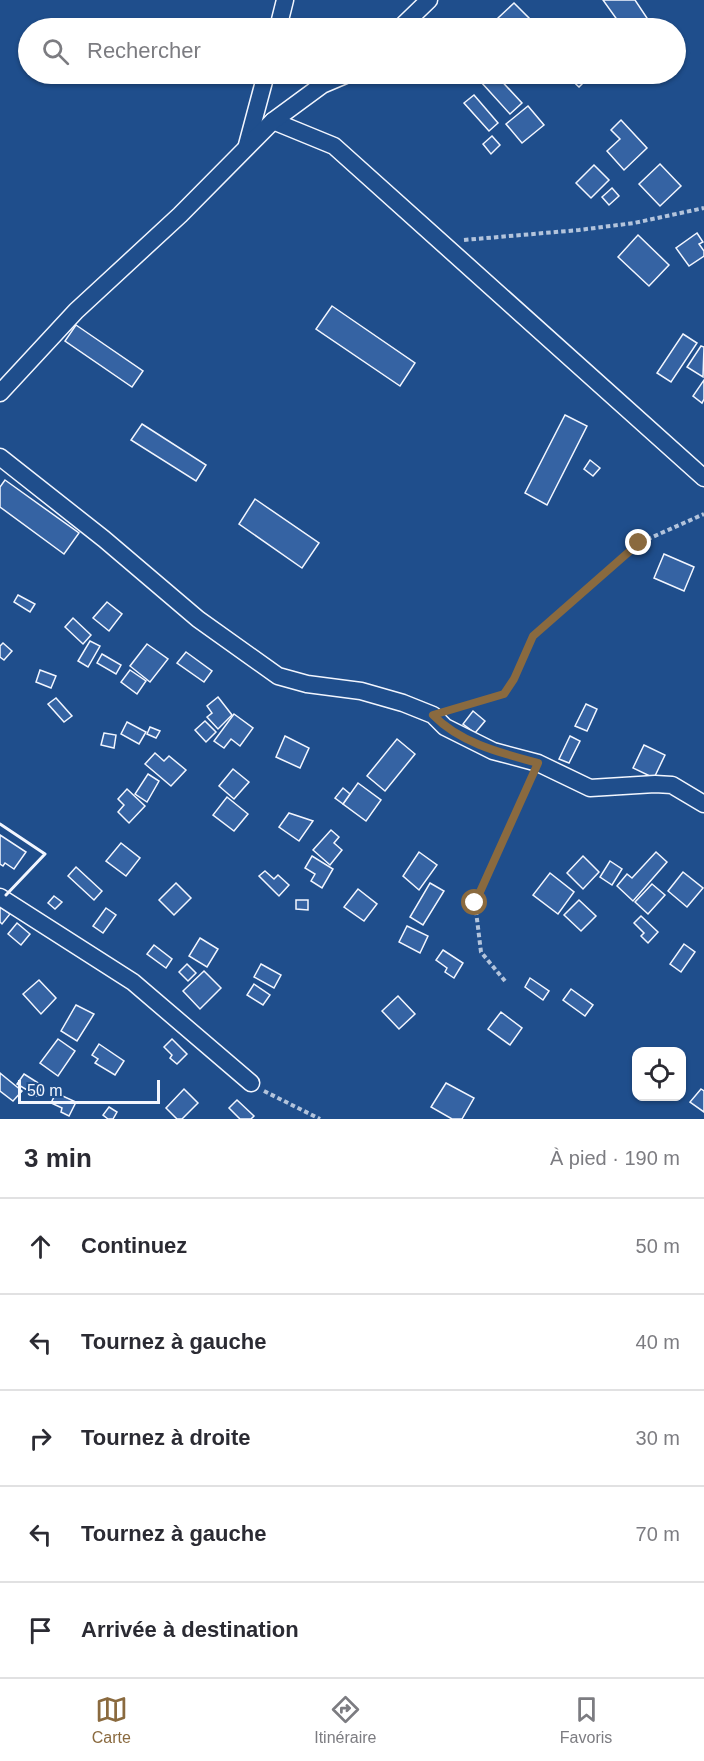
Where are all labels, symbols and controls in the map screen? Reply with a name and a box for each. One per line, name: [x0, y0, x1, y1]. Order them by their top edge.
search box: [18, 18, 686, 84]
icon: search: [39, 35, 72, 68]
text: Rechercher: [87, 38, 201, 63]
route end: [625, 529, 651, 555]
route start: [461, 889, 487, 915]
map controls: [632, 1047, 686, 1101]
button: locate: [632, 1047, 686, 1101]
scale bar: [18, 1077, 160, 1104]
text: 50 m: [27, 1082, 63, 1099]
text: 3 min: [24, 1143, 92, 1173]
text: À pied · 190 m: [550, 1147, 680, 1169]
icon: ahead: [24, 1230, 57, 1263]
text: Continuez: [81, 1233, 187, 1258]
text: 50 m: [636, 1235, 680, 1257]
icon: left: [24, 1326, 57, 1359]
text: Tournez à gauche: [81, 1329, 266, 1354]
text: 40 m: [636, 1331, 680, 1353]
icon: right: [24, 1422, 57, 1455]
text: Tournez à droite: [81, 1425, 251, 1450]
text: 30 m: [636, 1427, 680, 1449]
icon: left: [24, 1518, 57, 1551]
text: Tournez à gauche: [81, 1521, 266, 1546]
text: 70 m: [636, 1523, 680, 1545]
icon: arrive: [24, 1614, 57, 1647]
text: Arrivée à destination: [81, 1617, 299, 1642]
tab: Carte: [92, 1693, 131, 1747]
tab: Itinéraire: [314, 1693, 376, 1747]
tab: Favoris: [560, 1693, 612, 1747]

